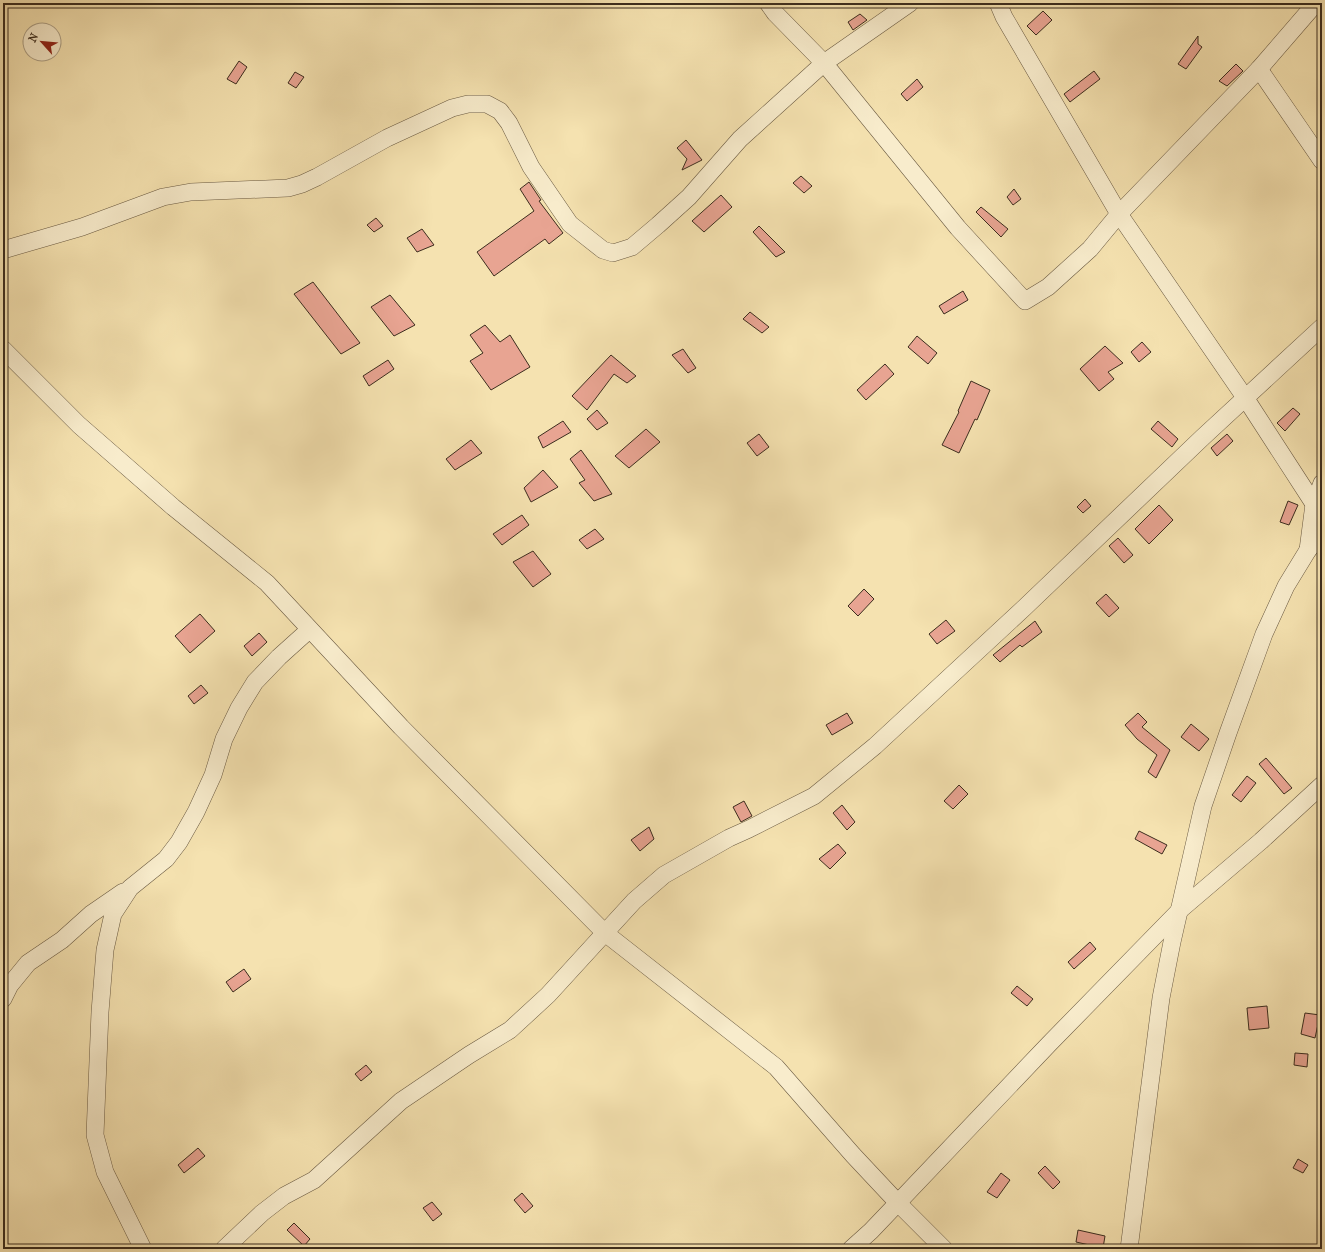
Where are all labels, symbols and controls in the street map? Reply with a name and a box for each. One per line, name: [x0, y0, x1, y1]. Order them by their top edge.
north arrow: [22, 22, 62, 62]
text: N: [26, 30, 42, 44]

